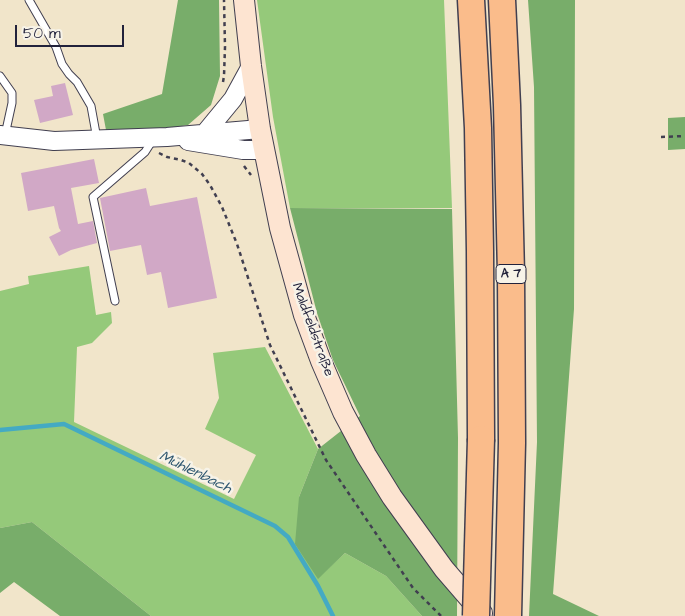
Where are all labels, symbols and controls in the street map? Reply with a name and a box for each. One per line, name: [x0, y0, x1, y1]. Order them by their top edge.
scale bar: [18, 15, 126, 47]
text: 50 m: [23, 23, 61, 44]
road number: A 7: [496, 264, 526, 284]
street label: Maldfeldstraße: [287, 281, 337, 379]
water label: Mühlenbach: [156, 448, 234, 498]

